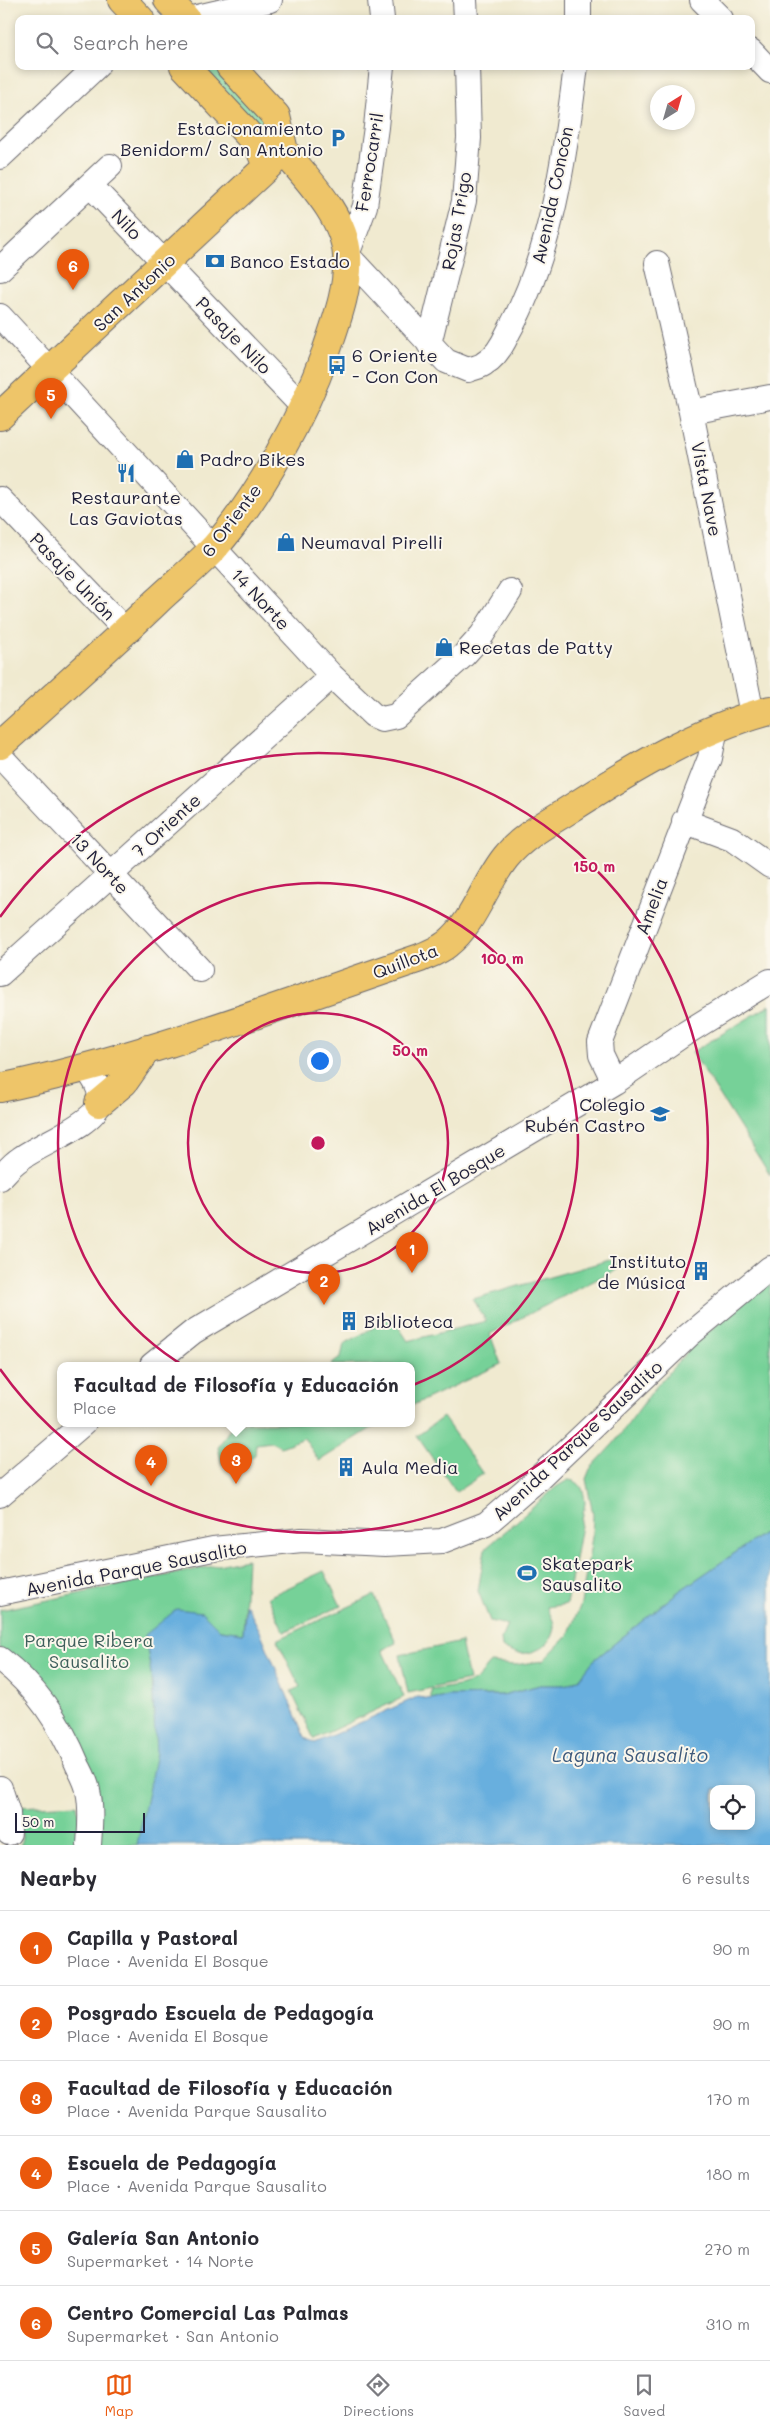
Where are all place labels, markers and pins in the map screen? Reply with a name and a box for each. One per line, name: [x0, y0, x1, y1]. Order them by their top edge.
place label: Estacionamiento Benidorm/ San Antonio: [120, 116, 323, 161]
parking icon: Estacionamiento Benidorm/ San Antonio: [327, 127, 349, 149]
pin: 6: [57, 249, 89, 290]
place label: Banco Estado: [230, 249, 350, 273]
bank icon: Banco Estado: [204, 250, 226, 272]
place label: 6 Oriente - Con Con: [352, 343, 438, 388]
bus stop icon: 6 Oriente - Con Con: [326, 354, 348, 376]
pin: 5: [35, 378, 67, 419]
place label: Padro Bikes: [200, 447, 305, 471]
shop icon: Padro Bikes: [174, 448, 196, 470]
restaurant icon: Restaurante Las Gaviotas: [115, 462, 137, 484]
place label: Restaurante Las Gaviotas: [69, 485, 183, 530]
place label: Neumaval Pirelli: [301, 530, 443, 554]
shop icon: Neumaval Pirelli: [275, 531, 297, 553]
place label: Recetas de Patty: [459, 635, 613, 659]
shop icon: Recetas de Patty: [433, 636, 455, 658]
place label: Colegio Rubén Castro: [525, 1092, 645, 1137]
school or university icon: Colegio Rubén Castro: [649, 1103, 671, 1125]
centre of rings: [309, 1134, 327, 1152]
pin: 1: [396, 1232, 428, 1273]
place label: Instituto de Música: [597, 1249, 686, 1294]
building icon: Instituto de Música: [690, 1260, 712, 1282]
pin: 2: [308, 1264, 340, 1305]
place label: Biblioteca: [364, 1309, 454, 1333]
building icon: Biblioteca: [338, 1310, 360, 1332]
pin: 3: [220, 1443, 252, 1484]
pin: 4: [135, 1445, 167, 1486]
place label: Aula Media: [361, 1455, 458, 1479]
building icon: Aula Media: [335, 1456, 357, 1478]
place label: Skatepark Sausalito: [542, 1551, 633, 1596]
sports icon: Skatepark Sausalito: [516, 1562, 538, 1584]

